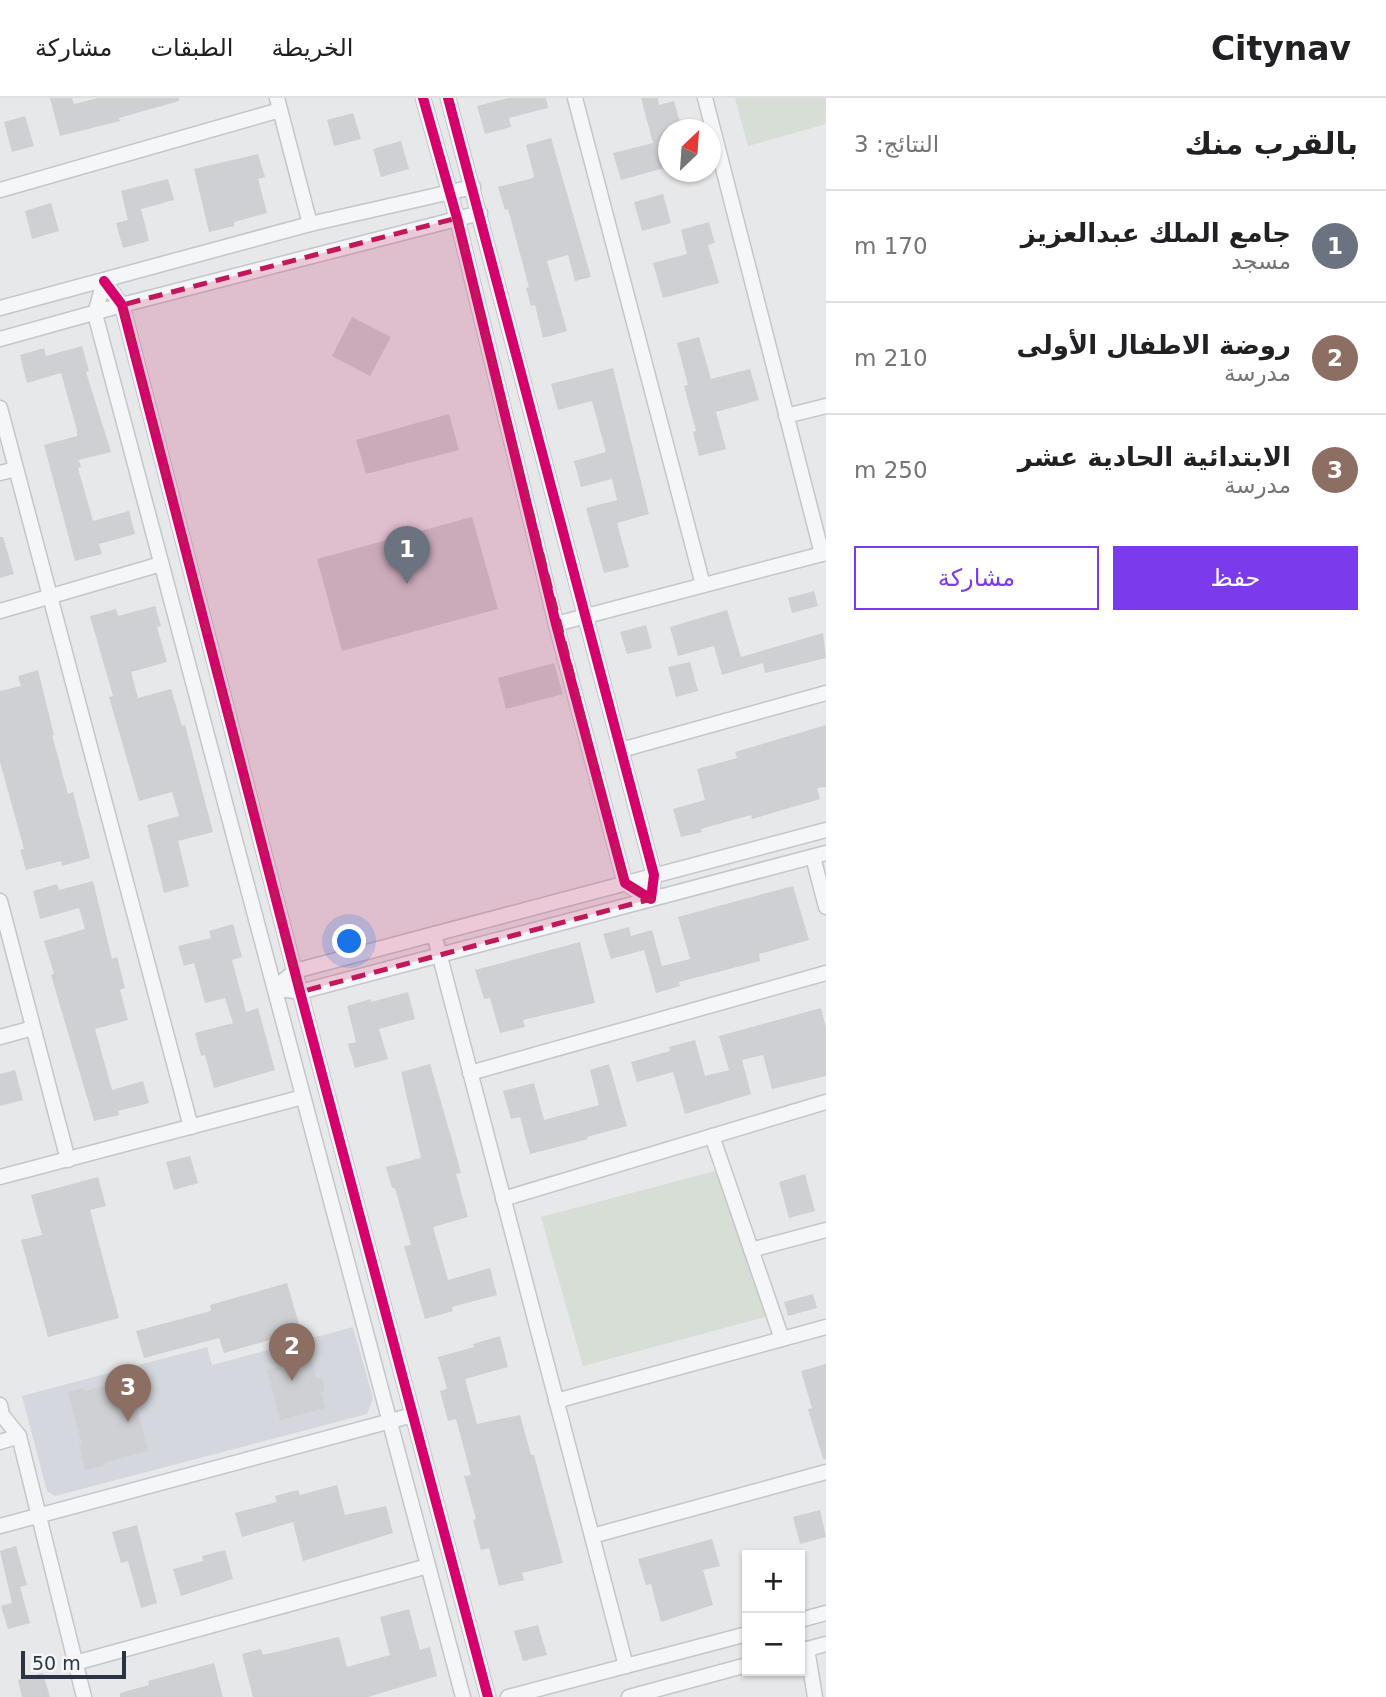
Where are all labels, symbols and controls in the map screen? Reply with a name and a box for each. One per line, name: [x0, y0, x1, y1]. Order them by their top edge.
text: Citynav: [1211, 29, 1351, 68]
text: مشاركة: [35, 34, 112, 62]
text: الطبقات: [150, 34, 233, 62]
text: الخريطة: [271, 34, 353, 62]
north arrow: [658, 119, 721, 182]
text: بالقرب منك: [1185, 126, 1358, 161]
text: النتائج: 3: [854, 131, 939, 157]
text: جامع الملك عبدالعزيز: [1021, 218, 1291, 248]
text: 170 m: [854, 233, 928, 259]
text: 1: [1327, 233, 1343, 259]
text: مسجد: [1231, 248, 1291, 274]
text: روضة الاطفال الأولى: [1017, 330, 1291, 360]
text: 210 m: [854, 345, 928, 371]
text: 2: [1327, 345, 1343, 371]
text: مدرسة: [1224, 360, 1291, 386]
text: الابتدائية الحادية عشر: [1018, 442, 1291, 472]
text: 250 m: [854, 457, 928, 483]
text: 3: [1327, 457, 1343, 483]
text: مدرسة: [1224, 472, 1291, 498]
pin: 1: [384, 526, 430, 584]
button: مشاركة: [854, 546, 1099, 610]
button: حفظ: [1113, 546, 1358, 610]
your location: [332, 924, 366, 958]
pin: 2: [269, 1323, 315, 1381]
pin: 3: [105, 1364, 151, 1422]
map controls: [742, 1550, 805, 1676]
button: +: [742, 1550, 805, 1613]
button: −: [742, 1613, 805, 1676]
scale bar: [21, 1648, 126, 1680]
text: 50 m: [32, 1652, 81, 1674]

